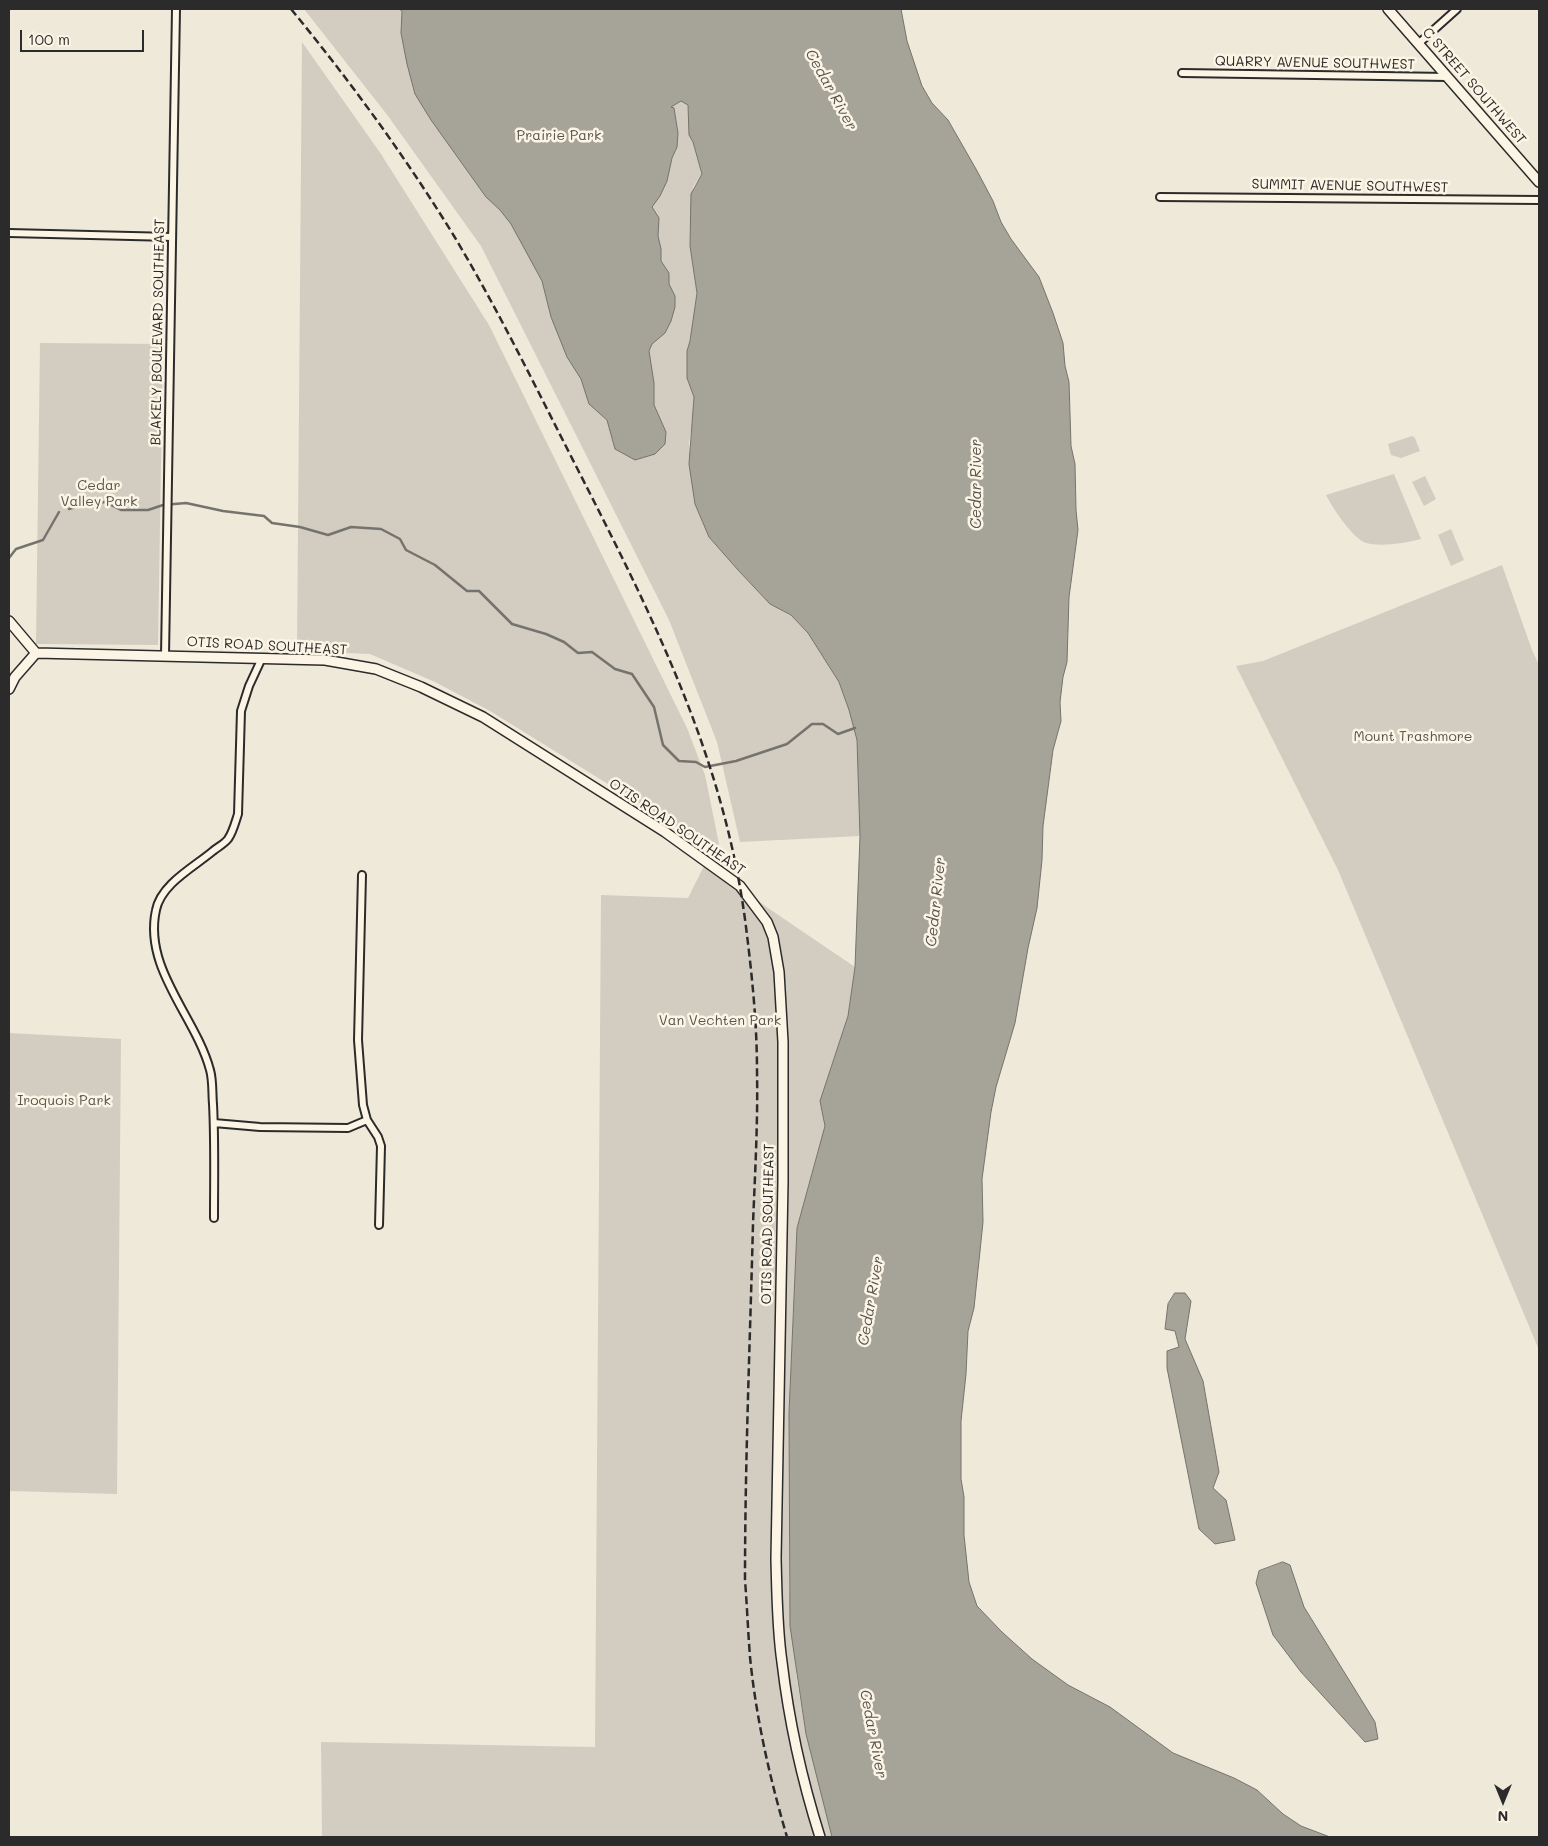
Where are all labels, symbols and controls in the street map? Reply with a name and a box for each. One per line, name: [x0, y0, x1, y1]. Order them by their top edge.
scale bar: [22, 20, 146, 52]
street label: C STREET SOUTHWEST: [1419, 24, 1529, 148]
text: 100 m: [28, 29, 70, 49]
water label: Cedar River: [801, 46, 861, 134]
street label: QUARRY AVENUE SOUTHWEST: [1215, 53, 1415, 73]
park label: Prairie Park: [517, 128, 601, 144]
street label: SUMMIT AVENUE SOUTHWEST: [1251, 176, 1449, 196]
street label: BLAKELY BOULEVARD SOUTHEAST: [148, 218, 168, 446]
water label: Cedar River: [967, 439, 985, 529]
park label: Cedar Valley Park: [61, 478, 137, 511]
street label: OTIS ROAD SOUTHEAST: [186, 633, 348, 659]
park label: Mount Trashmore: [1354, 729, 1472, 745]
street label: OTIS ROAD SOUTHEAST: [606, 775, 748, 879]
water label: Cedar River: [922, 856, 950, 948]
park label: Van Vechten Park: [659, 1013, 781, 1029]
park label: Iroquois Park: [17, 1093, 111, 1109]
street label: OTIS ROAD SOUTHEAST: [758, 1144, 778, 1304]
water label: Cedar River: [854, 1255, 888, 1347]
water label: Cedar River: [856, 1688, 890, 1780]
north arrow: [1478, 1776, 1528, 1826]
text: N: [1498, 1807, 1508, 1826]

